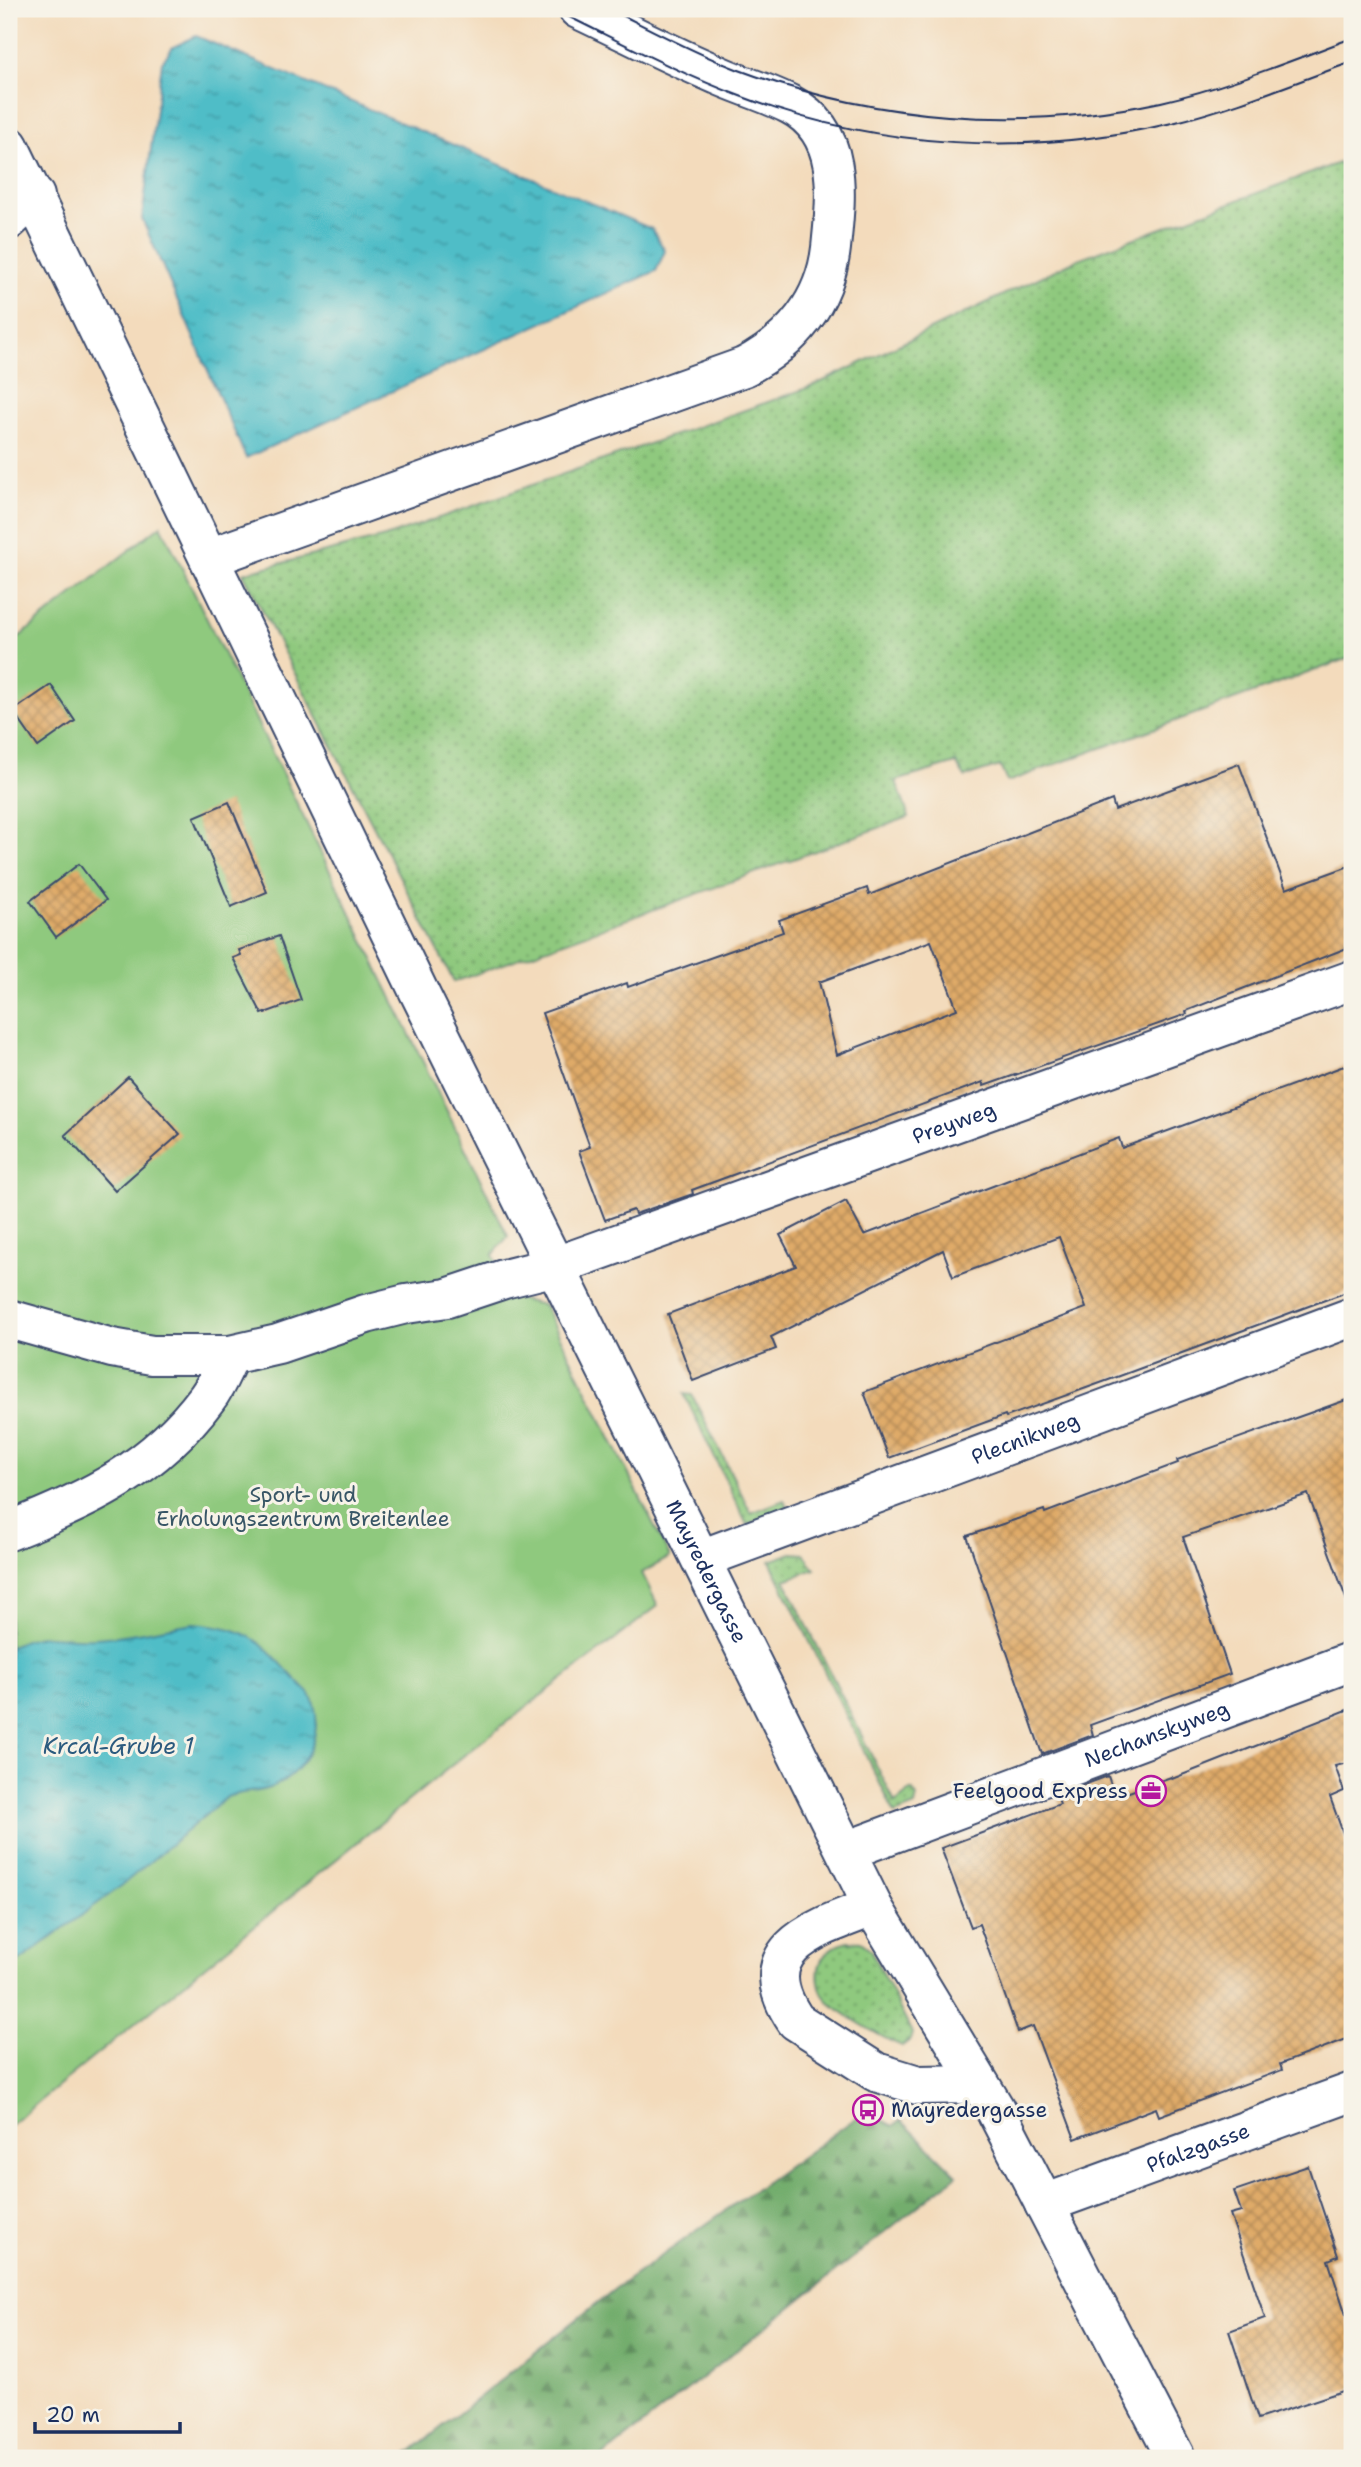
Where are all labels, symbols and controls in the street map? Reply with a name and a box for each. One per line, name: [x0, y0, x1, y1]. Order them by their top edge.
street label: Preyweg: [908, 1095, 999, 1151]
street label: Plecnikweg: [967, 1406, 1083, 1471]
park label: Sport- und Erholungszentrum Breitenlee: [156, 1481, 450, 1533]
street label: Mayredergasse: [659, 1495, 754, 1648]
street label: Nechanskyweg: [1080, 1694, 1233, 1774]
water label: Krcal-Grube 1: [43, 1731, 194, 1761]
office icon: Feelgood Express: [1134, 1774, 1168, 1808]
place label: Feelgood Express: [953, 1777, 1128, 1805]
bus stop icon: Mayredergasse: [851, 2093, 885, 2127]
place label: Mayredergasse: [891, 2096, 1047, 2124]
street label: Pfalzgasse: [1143, 2116, 1254, 2180]
scale bar: [35, 2390, 180, 2434]
text: 20 m: [46, 2401, 100, 2429]

